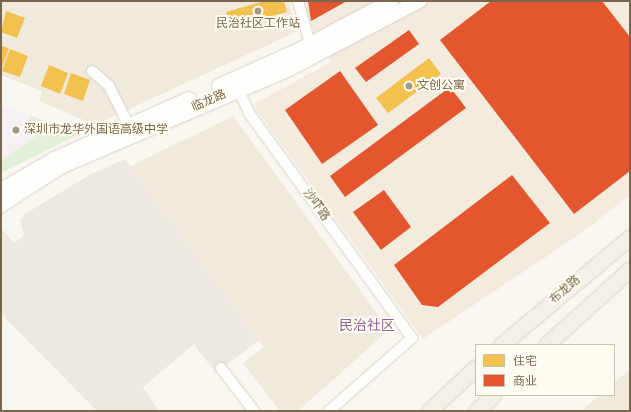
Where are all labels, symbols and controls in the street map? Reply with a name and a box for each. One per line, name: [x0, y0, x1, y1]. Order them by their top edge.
marker: 民治社区工作站: [253, 6, 263, 16]
place label: 民治社区工作站: [216, 17, 300, 31]
place label: 文创公寓: [417, 79, 465, 93]
marker: 文创公寓: [404, 81, 414, 91]
street label: 临龙路: [190, 87, 228, 115]
place label: 深圳市龙华外国语高级中学: [24, 123, 168, 137]
marker: 深圳市龙华外国语高级中学: [11, 125, 21, 135]
street label: 沙吓路: [300, 186, 332, 224]
street label: 布龙路: [547, 273, 583, 307]
district label: 民治社区: [339, 318, 395, 334]
legend: [475, 344, 615, 396]
text: 住宅: [513, 353, 537, 369]
text: 商业: [513, 373, 537, 389]

